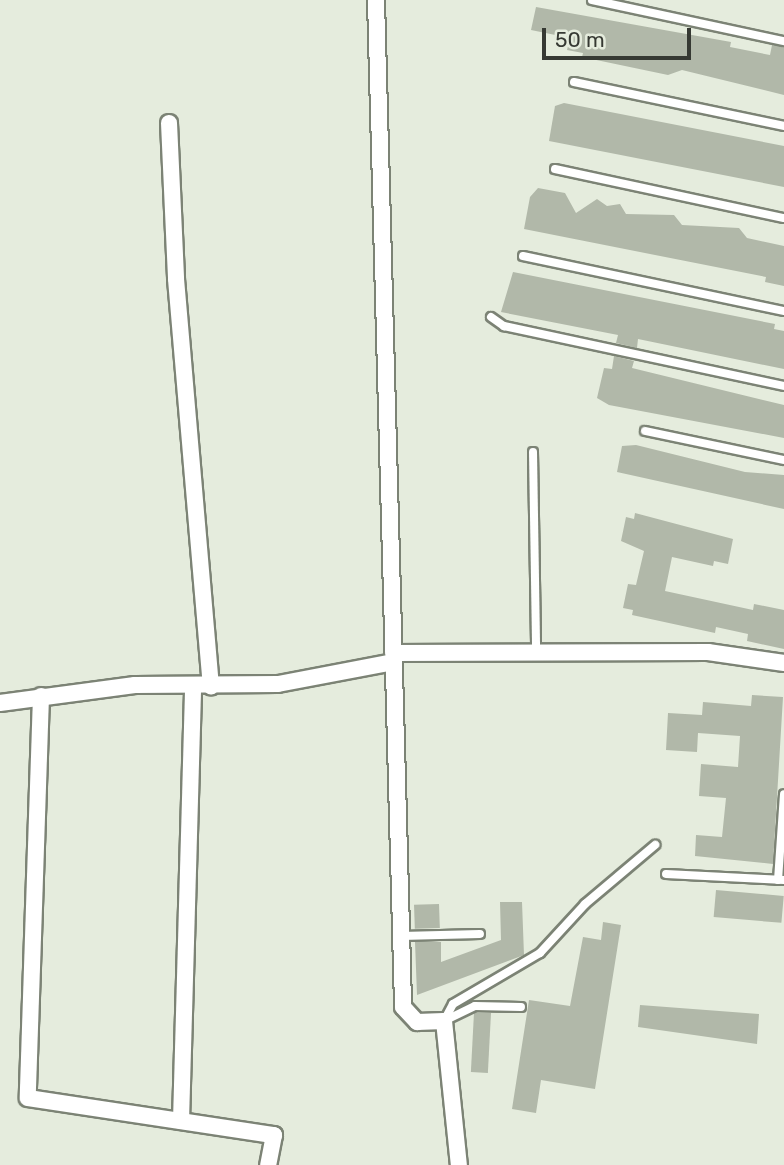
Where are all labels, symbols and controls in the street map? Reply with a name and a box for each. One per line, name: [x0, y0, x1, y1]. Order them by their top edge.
scale bar: [546, 14, 695, 58]
text: 50 m: [555, 27, 605, 52]

